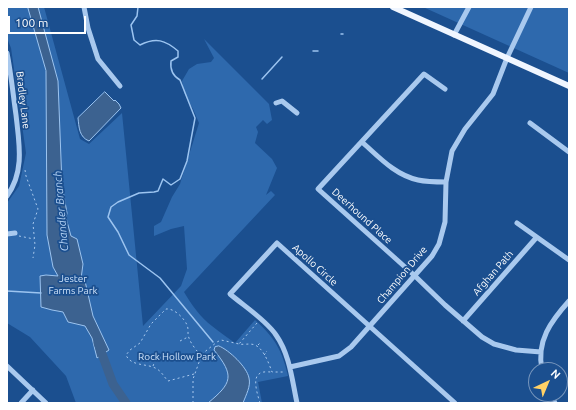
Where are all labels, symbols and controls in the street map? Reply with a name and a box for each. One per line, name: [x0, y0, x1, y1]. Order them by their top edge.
scale bar: [10, 8, 88, 34]
text: 100 m: [15, 16, 48, 29]
street label: Bradley Lane: [14, 71, 32, 129]
water label: Chandler Branch: [51, 170, 71, 252]
street label: Deerhound Place: [329, 186, 395, 246]
street label: Apollo Circle: [290, 242, 340, 288]
street label: Champion Drive: [374, 244, 430, 306]
street label: Afghan Path: [470, 248, 516, 298]
park label: Jester Farms Park: [49, 273, 97, 296]
park label: Rock Hollow Park: [138, 351, 216, 363]
north arrow: [528, 362, 568, 402]
text: N: [549, 367, 563, 381]

